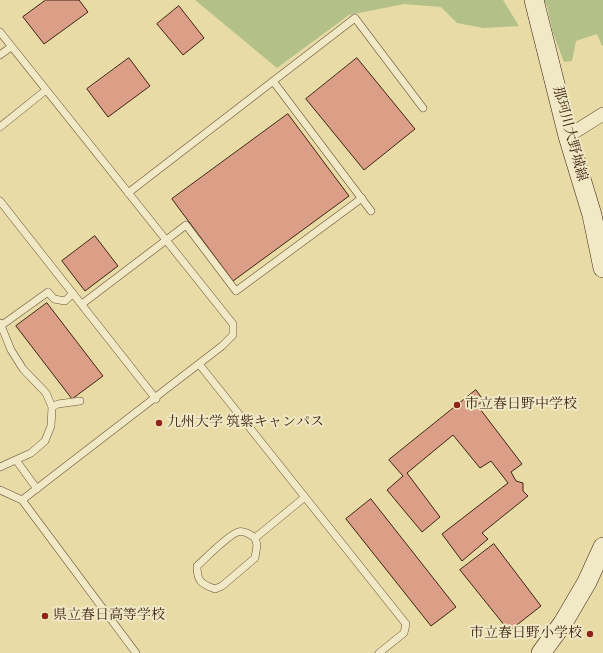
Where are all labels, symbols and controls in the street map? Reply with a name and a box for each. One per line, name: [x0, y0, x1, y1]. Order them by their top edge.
street label: 那珂川大野城線: [548, 84, 590, 184]
place label: 市立春日野中学校: [465, 397, 577, 413]
marker: 市立春日野中学校: [452, 400, 462, 410]
place label: 九州大学 筑紫キャンパス: [167, 415, 324, 431]
marker: 九州大学 筑紫キャンパス: [154, 418, 164, 428]
place label: 県立春日高等学校: [53, 608, 165, 624]
marker: 県立春日高等学校: [40, 611, 50, 621]
place label: 市立春日野小学校: [470, 626, 582, 642]
marker: 市立春日野小学校: [585, 629, 595, 639]

